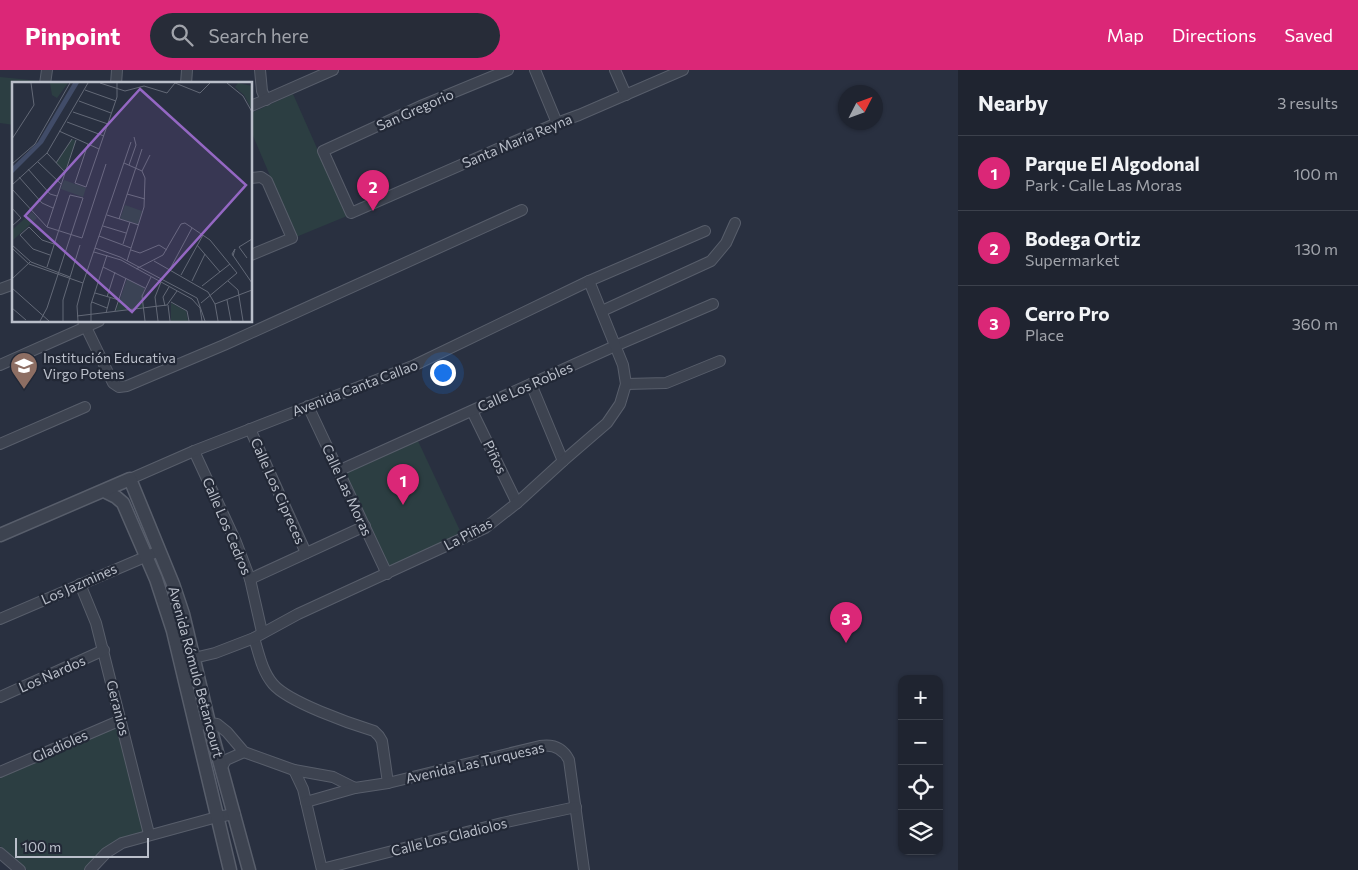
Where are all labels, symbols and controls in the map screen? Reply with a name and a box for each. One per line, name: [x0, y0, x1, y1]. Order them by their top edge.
search box: [150, 13, 500, 58]
text: Pinpoint: [25, 21, 120, 50]
icon: search: [168, 21, 196, 49]
text: Search here: [208, 24, 309, 47]
text: Map: [1107, 24, 1144, 46]
text: Directions: [1172, 24, 1256, 46]
text: Saved: [1284, 24, 1333, 46]
inset map: [12, 82, 252, 322]
street label: San Gregorio: [374, 85, 456, 134]
north arrow: [838, 85, 883, 130]
text: Nearby: [978, 90, 1048, 115]
text: 3 results: [1277, 93, 1338, 112]
street label: Santa María Reyna: [459, 110, 574, 171]
text: Parque El Algodonal: [1025, 152, 1200, 175]
text: 1: [990, 164, 998, 183]
text: 100 m: [1293, 164, 1338, 183]
pin: 2: [357, 170, 389, 211]
text: Park · Calle Las Moras: [1025, 175, 1182, 194]
text: Bodega Ortiz: [1025, 227, 1140, 250]
text: 2: [989, 239, 999, 258]
text: 130 m: [1295, 239, 1338, 258]
text: Supermarket: [1025, 250, 1120, 269]
text: Cerro Pro: [1025, 302, 1110, 325]
text: 3: [989, 314, 999, 333]
text: 360 m: [1292, 314, 1338, 333]
text: Place: [1025, 325, 1064, 344]
place label: Institución Educativa Virgo Potens: [43, 349, 176, 382]
school or university icon: Institución Educativa Virgo Potens: [9, 351, 39, 390]
street label: Avenida Canta Callao: [289, 356, 420, 419]
street label: Calle Los Robles: [475, 358, 575, 415]
your location: [430, 360, 456, 386]
street label: Calle Los Cipreces: [247, 435, 309, 546]
street label: Piños: [480, 437, 511, 476]
street label: Calle Las Moras: [319, 441, 376, 538]
pin: 1: [387, 464, 419, 505]
street label: Calle Los Cedros: [199, 474, 256, 577]
street label: La Piñas: [441, 514, 495, 553]
street label: Los Jazmines: [38, 559, 119, 608]
street label: Avenida Rómulo Betancourt: [165, 584, 228, 760]
pin: 3: [830, 602, 862, 643]
street label: Los Nardos: [16, 651, 88, 696]
map controls: [898, 675, 943, 855]
button: +: [898, 675, 943, 720]
street label: Geranios: [103, 678, 134, 737]
button: −: [898, 720, 943, 765]
street label: Gladioles: [30, 726, 90, 765]
street label: Avenida Las Turquesas: [404, 738, 546, 787]
button: locate: [898, 765, 943, 810]
button: layers: [898, 810, 943, 855]
street label: Calle Los Gladiolos: [389, 814, 509, 859]
scale bar: [15, 835, 149, 858]
text: 100 m: [22, 838, 61, 855]

